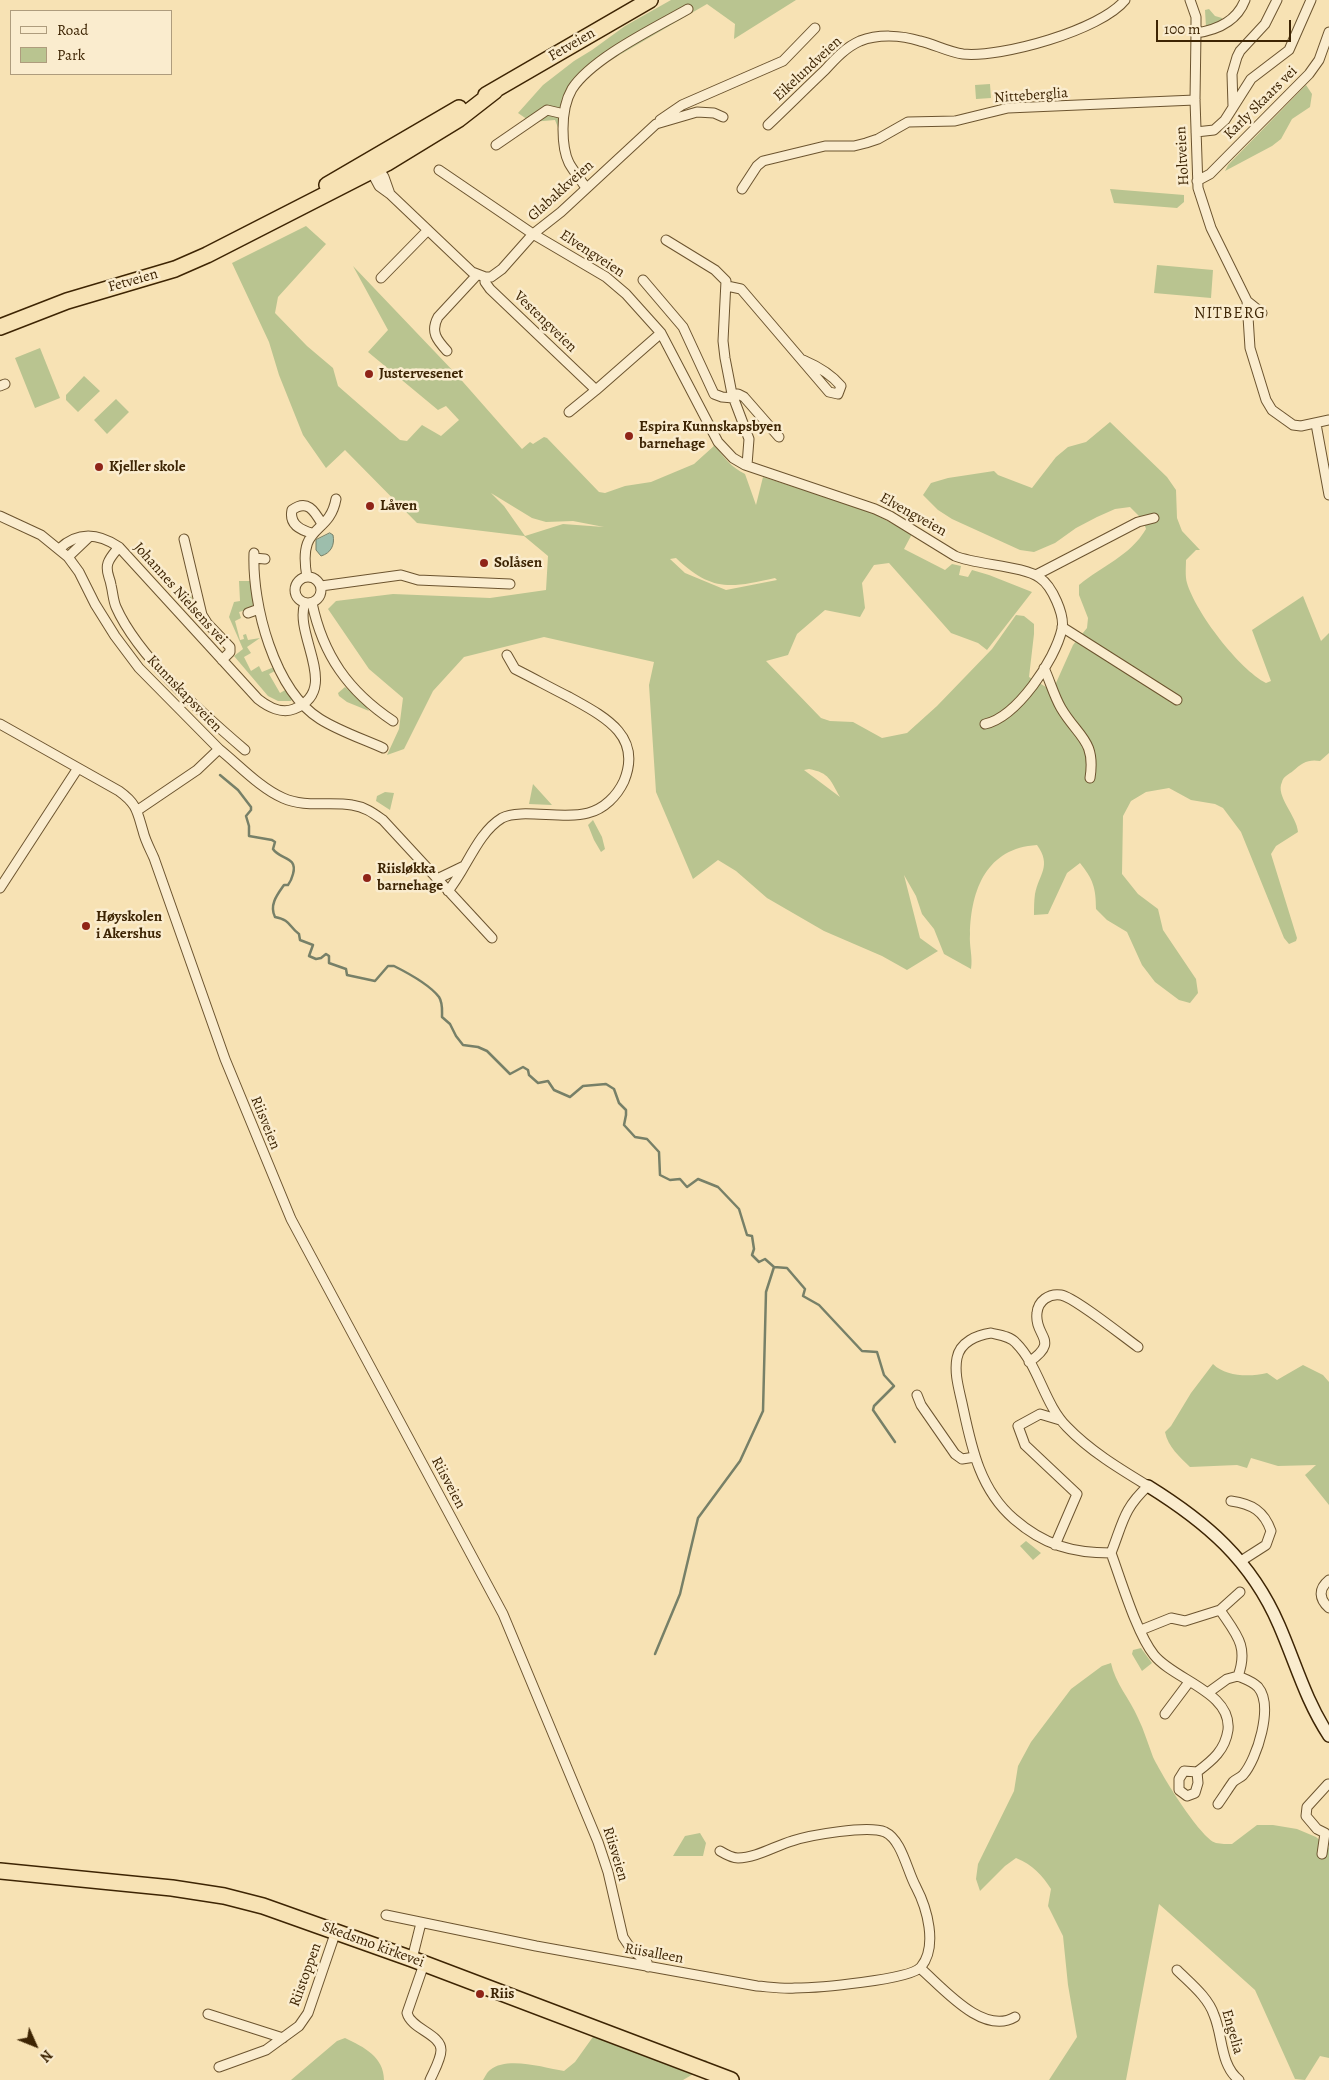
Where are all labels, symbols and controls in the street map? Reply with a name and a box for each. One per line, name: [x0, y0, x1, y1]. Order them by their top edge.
legend: [10, 10, 172, 75]
scale bar: [1159, 10, 1294, 42]
text: 100 m: [1164, 19, 1201, 39]
text: Road: [57, 20, 88, 40]
street label: Fetveien: [545, 24, 599, 66]
street label: Eikelundveien: [770, 33, 846, 105]
text: Park: [57, 45, 85, 65]
street label: Karly Skaars vei: [1221, 63, 1301, 143]
street label: Nitteberglia: [993, 84, 1069, 108]
street label: Holtveien: [1172, 126, 1194, 186]
street label: Glabakkveien: [524, 157, 598, 225]
street label: Elvengveien: [556, 226, 628, 282]
street label: Fetveien: [106, 265, 160, 297]
street label: Vestengveien: [510, 288, 580, 356]
district label: NITBERG: [1193, 304, 1267, 324]
place label: Justervesenet: [379, 365, 463, 383]
marker: Justervesenet: [363, 368, 375, 380]
place label: Espira Kunnskapsbyen barnehage: [639, 418, 782, 453]
marker: Espira Kunnskapsbyen barnehage: [623, 430, 635, 442]
place label: Kjeller skole: [109, 458, 186, 476]
marker: Kjeller skole: [93, 461, 105, 473]
street label: Elvengveien: [876, 489, 950, 541]
place label: Låven: [380, 497, 417, 515]
marker: Låven: [364, 500, 376, 512]
street label: Johannes Nielsens vei: [129, 539, 231, 649]
place label: Solåsen: [494, 554, 542, 572]
marker: Solåsen: [478, 557, 490, 569]
street label: Kunnskapsveien: [143, 652, 225, 736]
place label: Riisløkka barnehage: [377, 860, 443, 895]
marker: Riisløkka barnehage: [361, 872, 373, 884]
place label: Høyskolen i Akershus: [96, 908, 162, 943]
marker: Høyskolen i Akershus: [80, 920, 92, 932]
street label: Riisveien: [246, 1094, 284, 1152]
street label: Riisveien: [427, 1454, 469, 1512]
street label: Riisveien: [598, 1825, 632, 1883]
street label: Skedsmo kirkevei: [319, 1918, 427, 1972]
street label: Riisalleen: [623, 1940, 685, 1968]
street label: Riistoppen: [286, 1941, 326, 2009]
place label: Riis: [490, 1985, 514, 2003]
marker: Riis: [474, 1988, 486, 2000]
street label: Engelia: [1217, 2008, 1247, 2056]
north arrow: [10, 2020, 60, 2070]
text: N: [36, 2045, 57, 2066]

